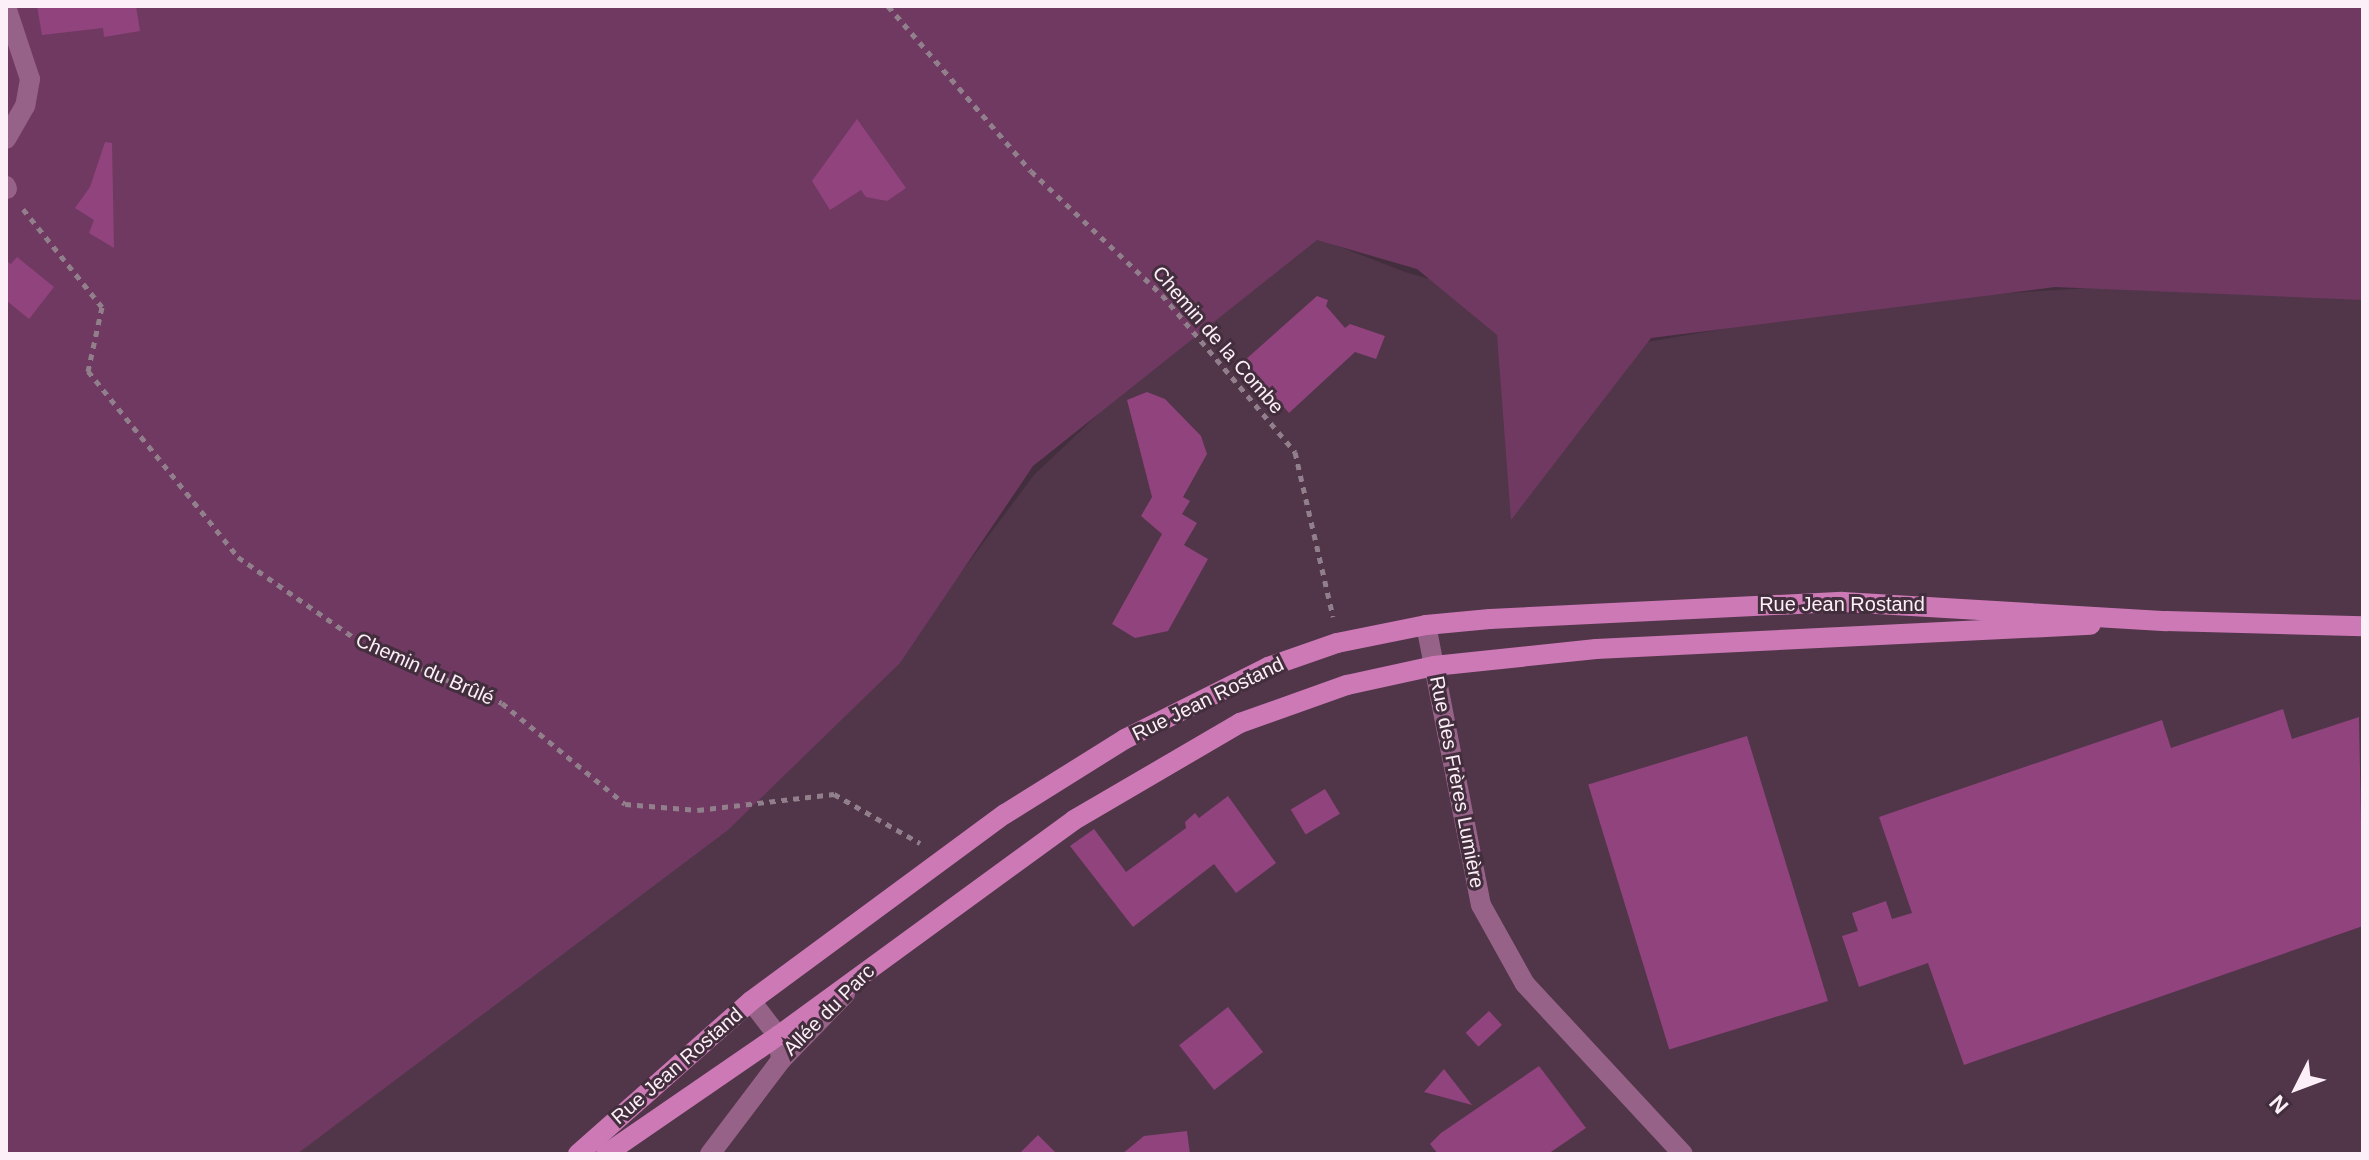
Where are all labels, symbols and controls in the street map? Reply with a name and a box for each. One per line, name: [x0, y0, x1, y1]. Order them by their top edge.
street label: Chemin de la Combe: [1147, 261, 1289, 419]
street label: Rue Jean Rostand: [1759, 592, 1925, 616]
street label: Chemin du Brûlé: [352, 628, 498, 710]
street label: Rue Jean Rostand: [1128, 652, 1288, 746]
street label: Rue des Frères Lumière: [1425, 674, 1489, 890]
street label: Allée du Parc: [778, 959, 880, 1061]
street label: Rue Jean Rostand: [607, 1003, 747, 1129]
north arrow: [2257, 1048, 2337, 1128]
text: N: [2264, 1090, 2293, 1119]

